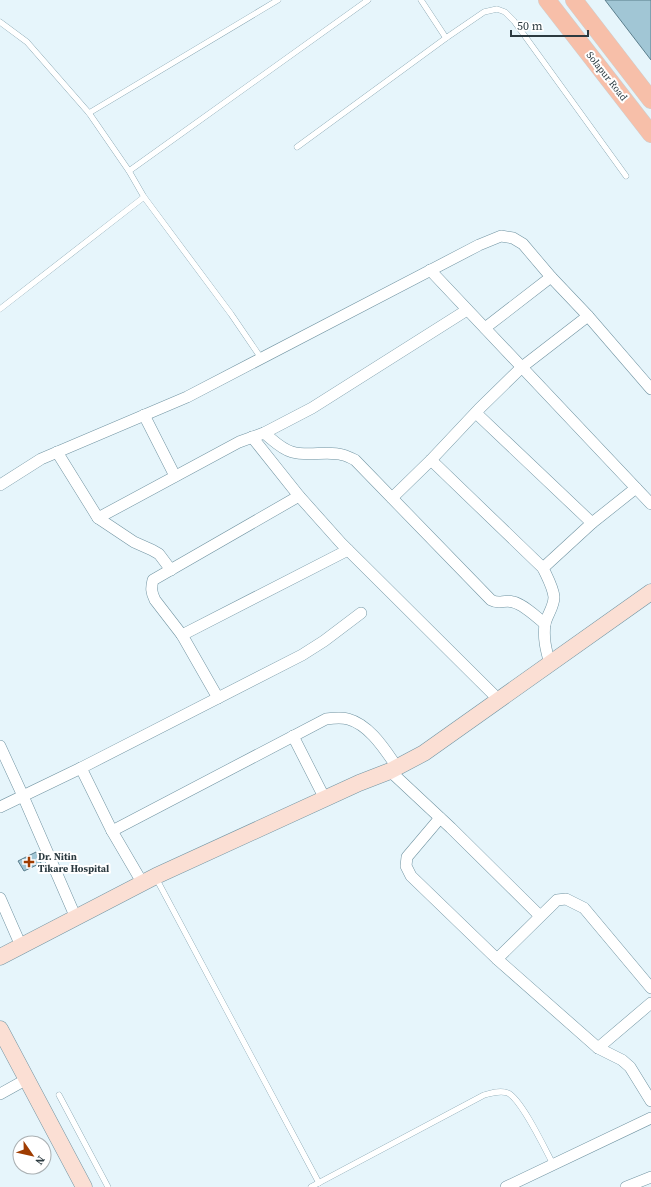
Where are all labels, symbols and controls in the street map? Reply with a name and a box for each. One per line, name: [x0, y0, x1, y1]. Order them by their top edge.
scale bar: [511, 12, 588, 38]
text: 50 m: [517, 18, 543, 34]
street label: Solapur Road: [584, 49, 631, 104]
place label: Dr. Nitin Tikare Hospital: [38, 850, 109, 875]
marker: Dr. Nitin Tikare Hospital: [23, 856, 35, 868]
north arrow: [12, 1135, 52, 1175]
text: N: [31, 1153, 48, 1168]

